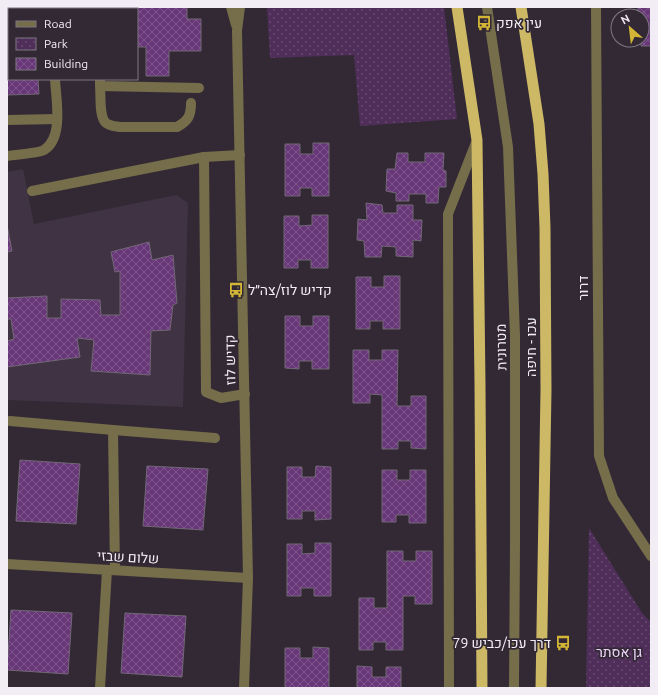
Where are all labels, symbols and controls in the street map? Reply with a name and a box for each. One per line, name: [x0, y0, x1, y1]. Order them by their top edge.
legend: [8, 8, 138, 80]
north arrow: [610, 8, 650, 48]
text: N: [619, 12, 632, 26]
bus stop icon: עין אפק: [475, 14, 493, 32]
place label: עין אפק: [496, 15, 542, 31]
text: Road: [44, 17, 72, 30]
text: Park: [44, 37, 68, 50]
text: Building: [44, 57, 88, 70]
street label: דרור: [575, 275, 591, 301]
bus stop icon: קדיש לוז/צה״ל: [227, 281, 245, 299]
place label: קדיש לוז/צה״ל: [248, 282, 332, 298]
street label: עכו - חיפה: [523, 317, 539, 377]
street label: מטרונית: [493, 324, 509, 370]
street label: קדיש לוז: [222, 334, 238, 386]
street label: שלום שבזי: [97, 547, 159, 567]
bus stop icon: דרך עכו/כביש 79: [554, 634, 572, 652]
place label: דרך עכו/כביש 79: [453, 635, 551, 651]
park label: גן אסתר: [596, 644, 642, 660]

